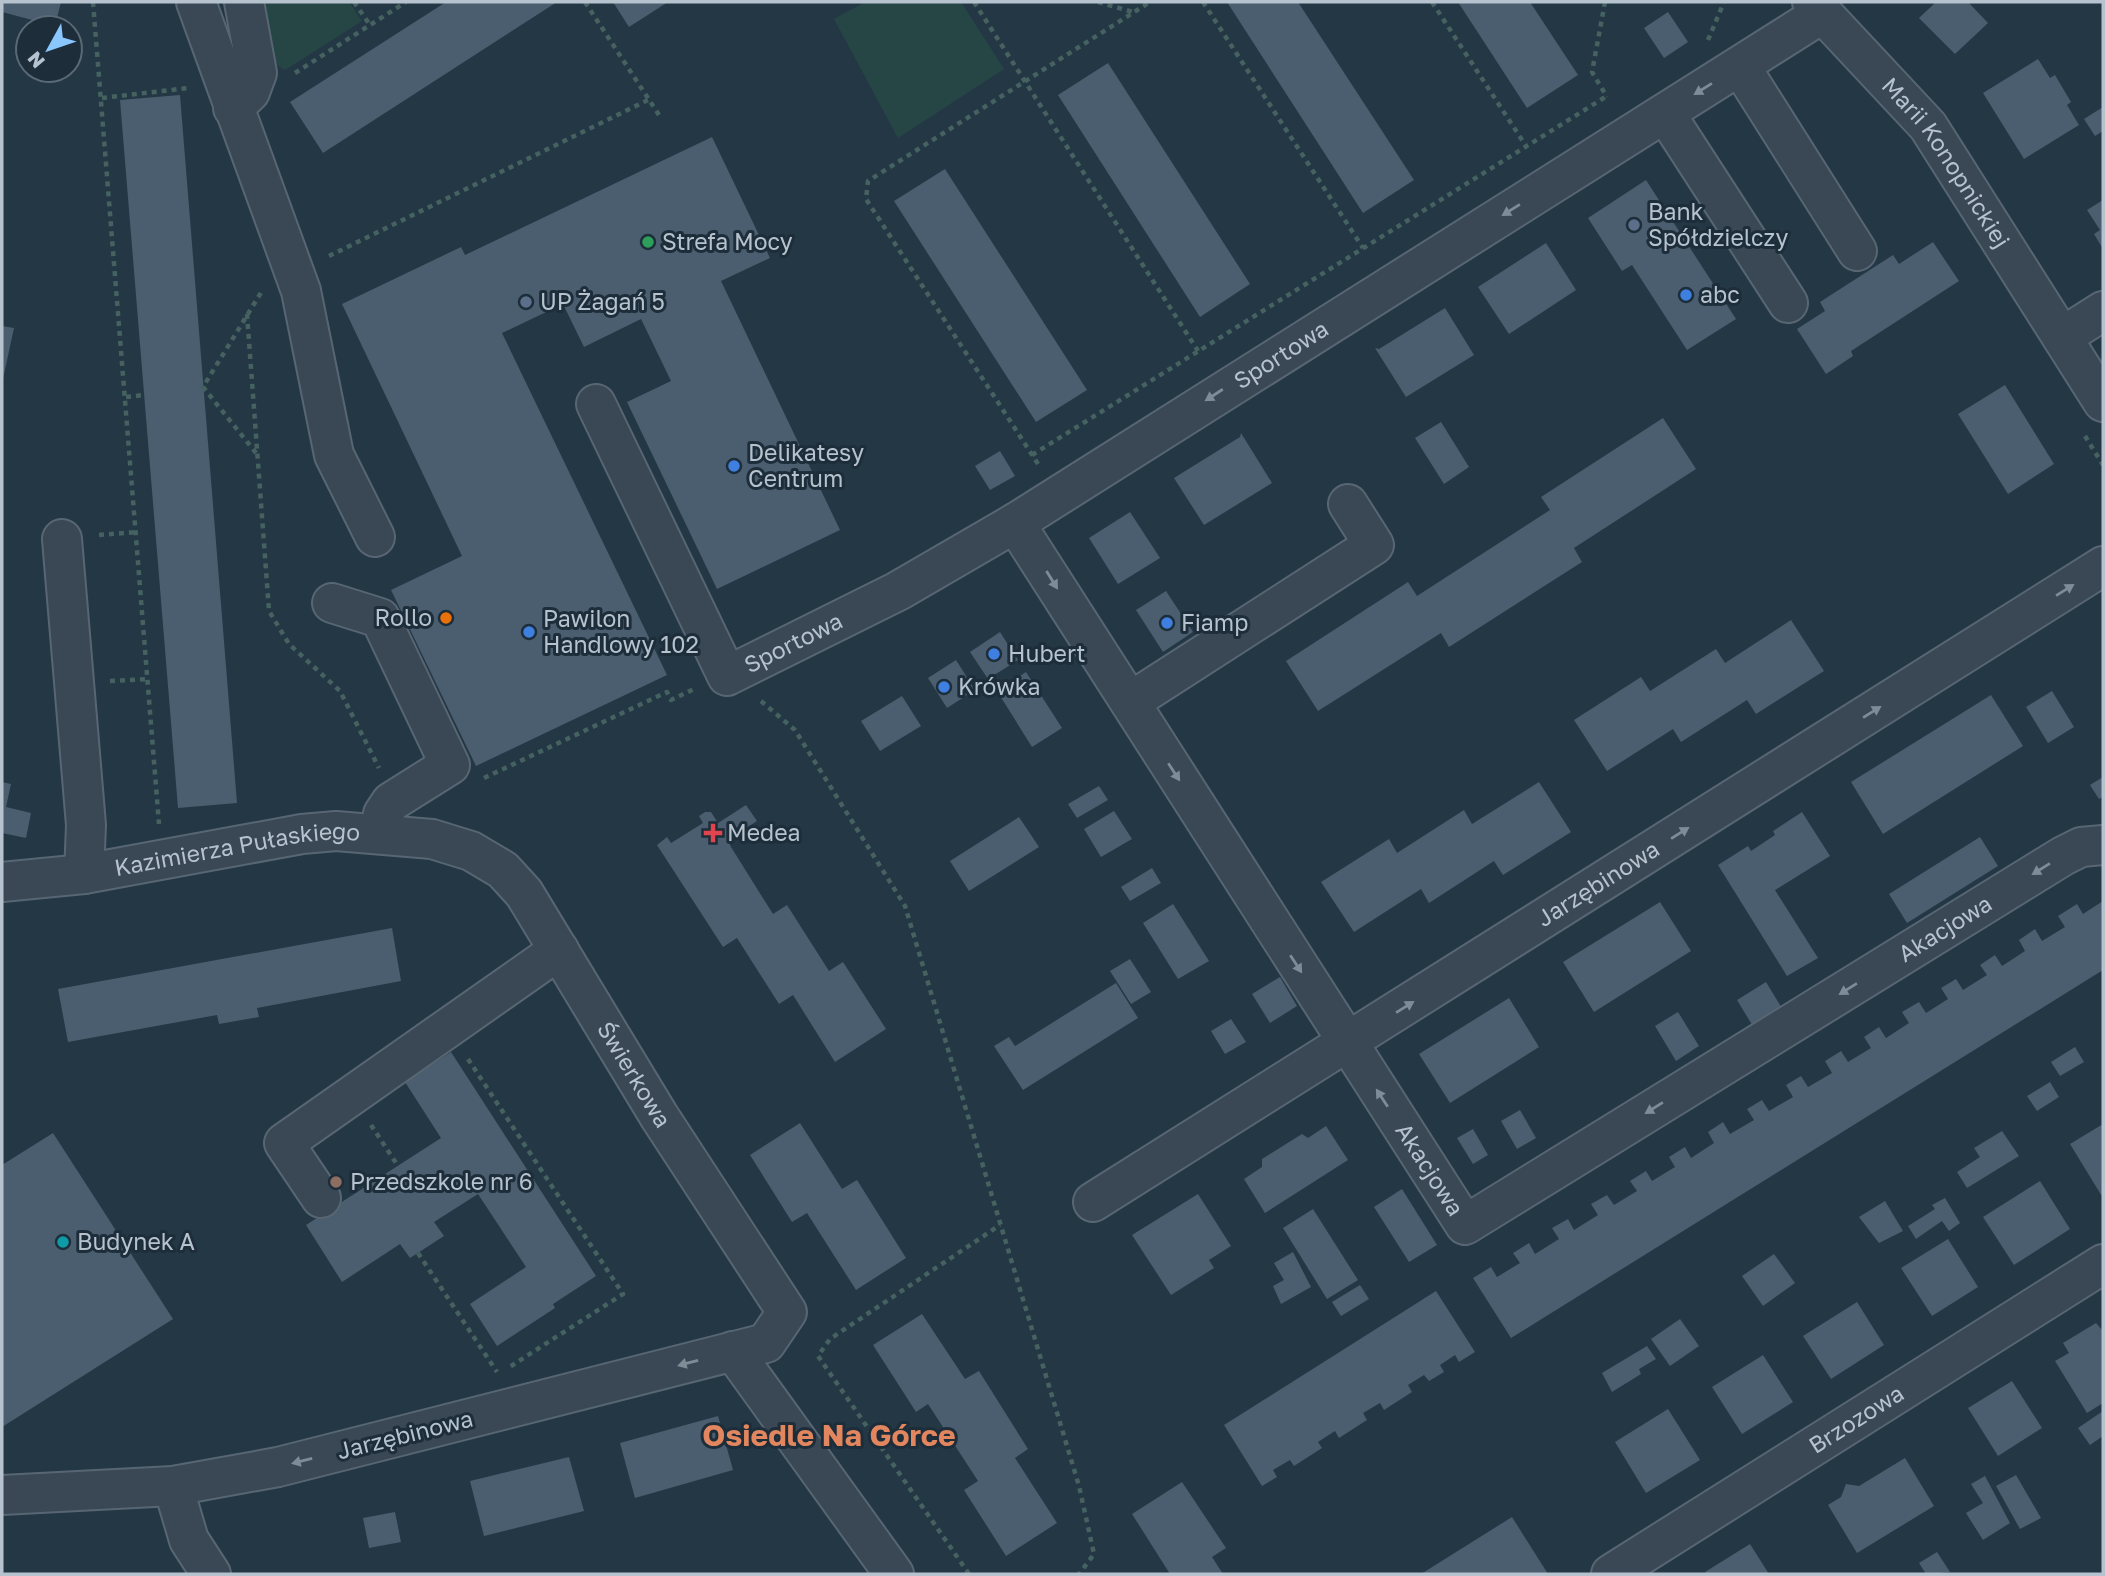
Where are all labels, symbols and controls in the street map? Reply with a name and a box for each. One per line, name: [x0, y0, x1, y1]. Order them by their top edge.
north arrow: [14, 14, 84, 84]
text: N: [22, 47, 49, 73]
street label: Marii Konopnickiej: [1877, 71, 2016, 253]
one-way arrow: [1694, 83, 1713, 96]
place label: Bank Spółdzielczy: [1648, 197, 1788, 251]
one-way arrow: [1501, 204, 1520, 217]
marker: Bank Spółdzielczy: [1626, 217, 1642, 233]
place label: Strefa Mocy: [662, 227, 793, 255]
marker: Strefa Mocy: [640, 234, 656, 250]
place label: abc: [1700, 280, 1740, 308]
place label: UP Żagań 5: [540, 287, 665, 315]
marker: abc: [1678, 287, 1694, 303]
marker: UP Żagań 5: [518, 294, 534, 310]
street label: Sportowa: [1228, 314, 1333, 394]
one-way arrow: [1204, 389, 1223, 402]
place label: Delikatesy Centrum: [748, 438, 864, 492]
marker: Delikatesy Centrum: [726, 458, 742, 474]
one-way arrow: [1045, 570, 1058, 590]
one-way arrow: [2055, 584, 2074, 597]
place label: Rollo: [374, 603, 432, 631]
place label: Pawilon Handlowy 102: [543, 604, 699, 658]
street label: Sportowa: [739, 606, 847, 678]
place label: Fiamp: [1181, 608, 1248, 636]
marker: Rollo: [438, 610, 454, 626]
marker: Fiamp: [1159, 615, 1175, 631]
marker: Pawilon Handlowy 102: [521, 624, 537, 640]
place label: Hubert: [1008, 639, 1086, 667]
marker: Hubert: [986, 646, 1002, 662]
place label: Krówka: [958, 672, 1041, 700]
marker: Krówka: [936, 679, 952, 695]
one-way arrow: [1863, 705, 1882, 718]
one-way arrow: [1167, 763, 1181, 781]
street label: Kazimierza Pułaskiego: [112, 816, 361, 881]
place label: Medea: [727, 818, 801, 846]
marker: Medea: [705, 825, 721, 841]
one-way arrow: [1670, 827, 1689, 840]
street label: Jarzębinowa: [1531, 834, 1664, 932]
one-way arrow: [2032, 863, 2051, 876]
street label: Akacjowa: [1893, 889, 1996, 967]
one-way arrow: [1290, 954, 1303, 974]
one-way arrow: [1838, 982, 1857, 995]
one-way arrow: [1395, 1000, 1414, 1013]
street label: Świerkowa: [592, 1016, 678, 1132]
one-way arrow: [1376, 1088, 1389, 1108]
one-way arrow: [1645, 1102, 1664, 1115]
street label: Akacjowa: [1390, 1117, 1470, 1221]
place label: Przedszkole nr 6: [350, 1167, 533, 1195]
marker: Przedszkole nr 6: [328, 1174, 344, 1190]
place label: Budynek A: [77, 1227, 195, 1255]
marker: Budynek A: [55, 1234, 71, 1250]
one-way arrow: [677, 1358, 699, 1369]
street label: Brzozowa: [1803, 1378, 1908, 1459]
street label: Jarzębinowa: [334, 1404, 476, 1464]
district label: Osiedle Na Górce: [702, 1417, 956, 1453]
one-way arrow: [290, 1456, 312, 1467]

